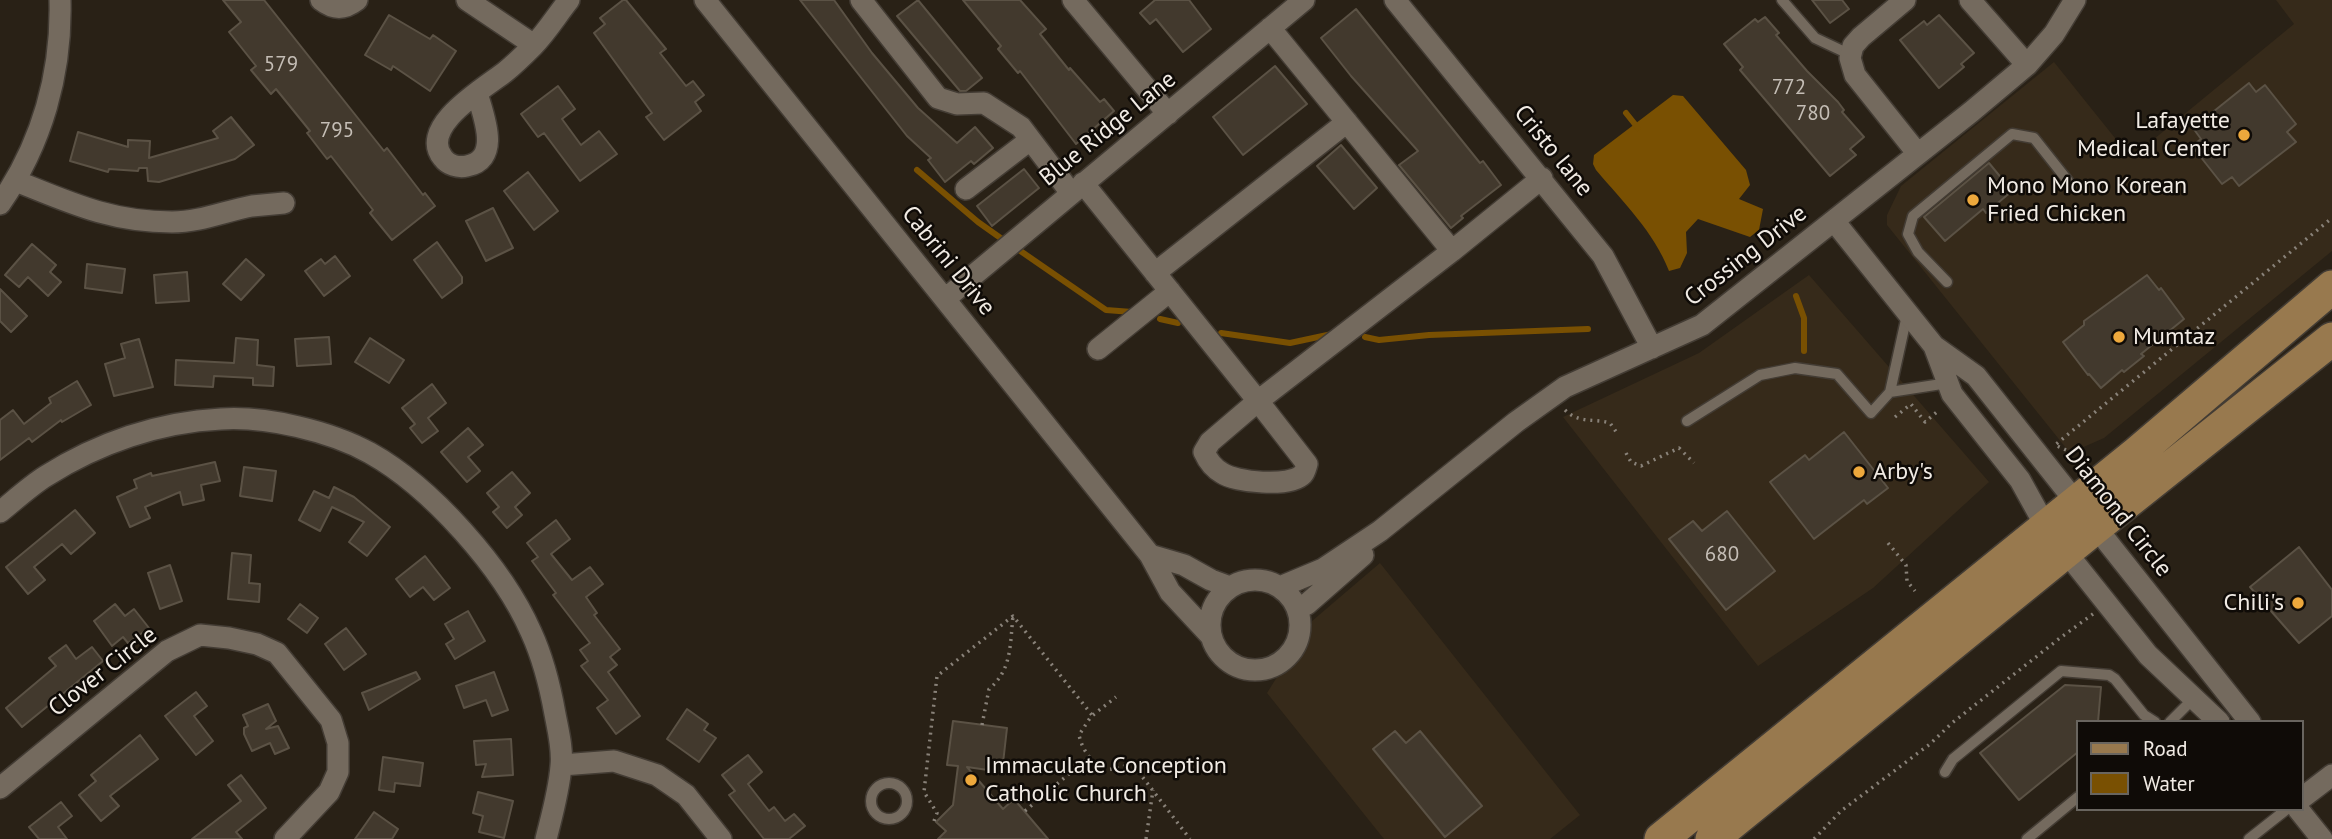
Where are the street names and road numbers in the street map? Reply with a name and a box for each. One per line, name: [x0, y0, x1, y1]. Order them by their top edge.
street label: Blue Ridge Lane: [1034, 65, 1182, 193]
street label: Cristo lane: [1507, 99, 1599, 203]
street label: Crossing Drive: [1679, 199, 1813, 313]
street label: Cabrini Drive: [895, 200, 1001, 322]
street label: Diamond Circle: [2058, 441, 2178, 583]
street label: Clover Circle: [43, 621, 163, 723]

